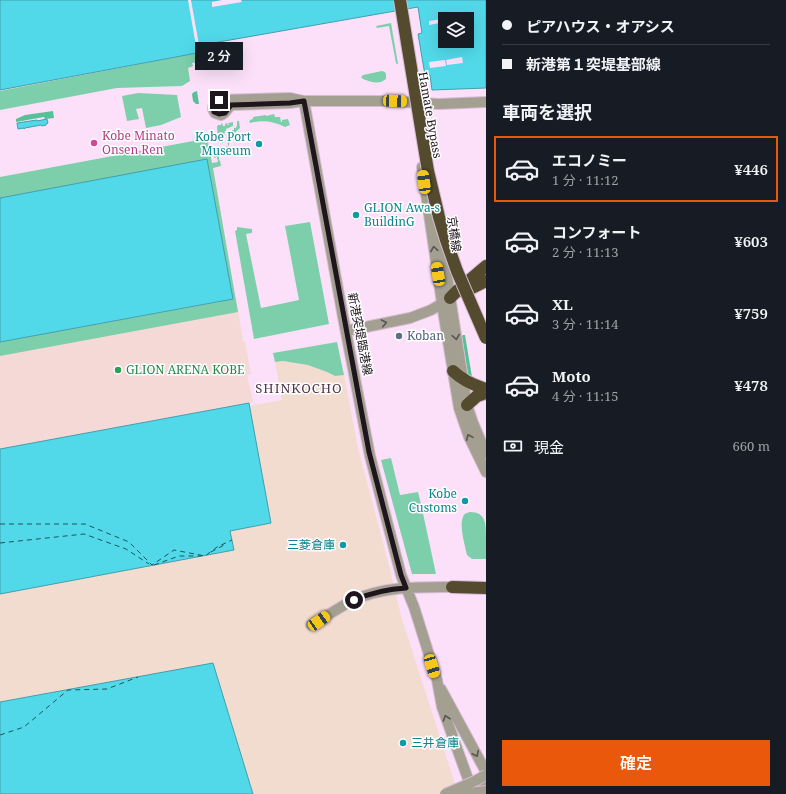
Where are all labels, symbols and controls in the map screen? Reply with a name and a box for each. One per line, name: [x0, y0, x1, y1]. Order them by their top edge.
map controls: [438, 12, 474, 48]
button: layers: [438, 12, 474, 48]
text: ピアハウス・オアシス: [526, 16, 675, 36]
callout: 2 分: [195, 42, 243, 70]
text: 2 分: [207, 47, 231, 65]
text: 新港第１突堤基部線: [526, 54, 661, 74]
street label: Hamate Bypass: [415, 70, 446, 159]
route end: [210, 91, 228, 109]
car: [383, 95, 407, 107]
text: 車両を選択: [502, 100, 592, 124]
place label: Kobe Minato Onsen Ren: [102, 127, 175, 158]
place label: Kobe Port Museum: [195, 128, 251, 159]
marker: Kobe Minato Onsen Ren: [89, 138, 99, 148]
marker: Kobe Port Museum: [254, 139, 264, 149]
text: エコノミー: [552, 150, 627, 170]
icon: car: [504, 151, 540, 187]
text: ¥446: [734, 159, 768, 179]
car: [416, 169, 432, 195]
text: 1 分 · 11:12: [552, 171, 618, 189]
place label: GLION Awa‐s BuildinG: [364, 199, 440, 230]
marker: GLION Awa‐s BuildinG: [351, 210, 361, 220]
street label: 京橋線: [444, 215, 465, 253]
text: コンフォート: [552, 222, 642, 242]
icon: car: [504, 223, 540, 259]
text: ¥603: [734, 231, 768, 251]
text: 2 分 · 11:13: [552, 243, 618, 261]
one-way arrow: [430, 246, 439, 252]
car: [430, 261, 446, 287]
street label: 新港突堤臨港線: [344, 291, 377, 377]
text: XL: [552, 294, 573, 314]
icon: car: [504, 295, 540, 331]
text: ¥759: [734, 303, 768, 323]
text: 3 分 · 11:14: [552, 315, 618, 333]
one-way arrow: [381, 320, 387, 328]
place label: Koban: [407, 327, 444, 344]
marker: Koban: [394, 331, 404, 341]
one-way arrow: [451, 334, 460, 340]
place label: GLION ARENA KOBE: [126, 361, 245, 378]
marker: GLION ARENA KOBE: [113, 365, 123, 375]
text: Moto: [552, 366, 591, 386]
icon: car: [504, 367, 540, 403]
text: ¥478: [734, 375, 768, 395]
district label: SHINKOCHO: [255, 379, 343, 397]
text: 4 分 · 11:15: [552, 387, 618, 405]
one-way arrow: [466, 434, 474, 442]
icon: cash: [502, 435, 524, 457]
text: 現金: [534, 437, 564, 457]
text: 660 m: [733, 437, 770, 455]
place label: Kobe Customs: [409, 485, 457, 516]
marker: Kobe Customs: [460, 496, 470, 506]
place label: 三菱倉庫: [287, 536, 335, 553]
marker: 三菱倉庫: [338, 540, 348, 550]
route start: [345, 591, 363, 609]
car: [306, 609, 332, 633]
car: [423, 653, 441, 679]
one-way arrow: [442, 715, 451, 722]
place label: 三井倉庫: [411, 734, 459, 751]
marker: 三井倉庫: [398, 738, 408, 748]
button: 確定: [502, 740, 770, 786]
one-way arrow: [471, 750, 479, 757]

